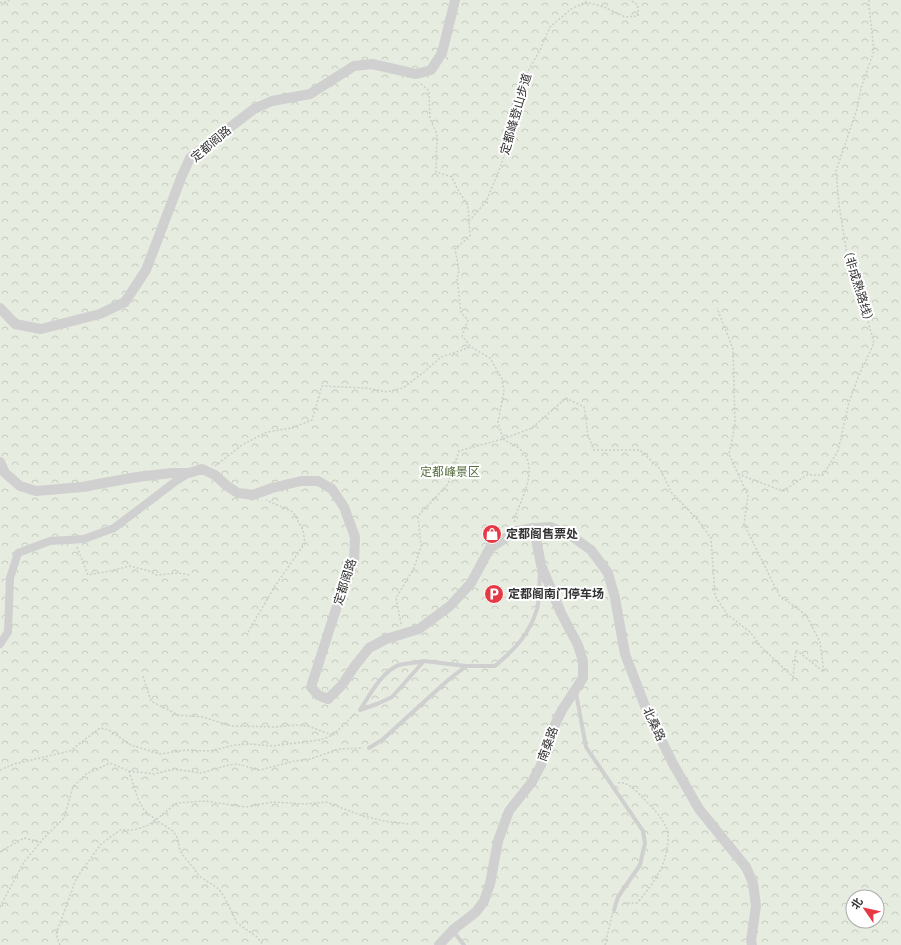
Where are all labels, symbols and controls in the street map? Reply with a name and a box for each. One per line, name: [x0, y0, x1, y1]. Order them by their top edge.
street label: 定都峰登山步道: [498, 72, 535, 157]
street label: 定都阁路: [188, 123, 235, 166]
street label: （非成熟路线）: [838, 244, 877, 329]
park label: 定都峰景区: [420, 465, 480, 480]
shop icon: 定都阁售票处: [481, 523, 503, 545]
place label: 定都阁售票处: [506, 527, 578, 542]
street label: 定都阁路: [331, 557, 360, 607]
parking icon: 定都阁南门停车场: [483, 583, 505, 605]
place label: 定都阁南门停车场: [508, 587, 604, 602]
street label: 北桑路: [639, 705, 668, 744]
street label: 南桑路: [535, 725, 562, 764]
north arrow: [845, 889, 885, 929]
text: 北: [849, 895, 866, 912]

